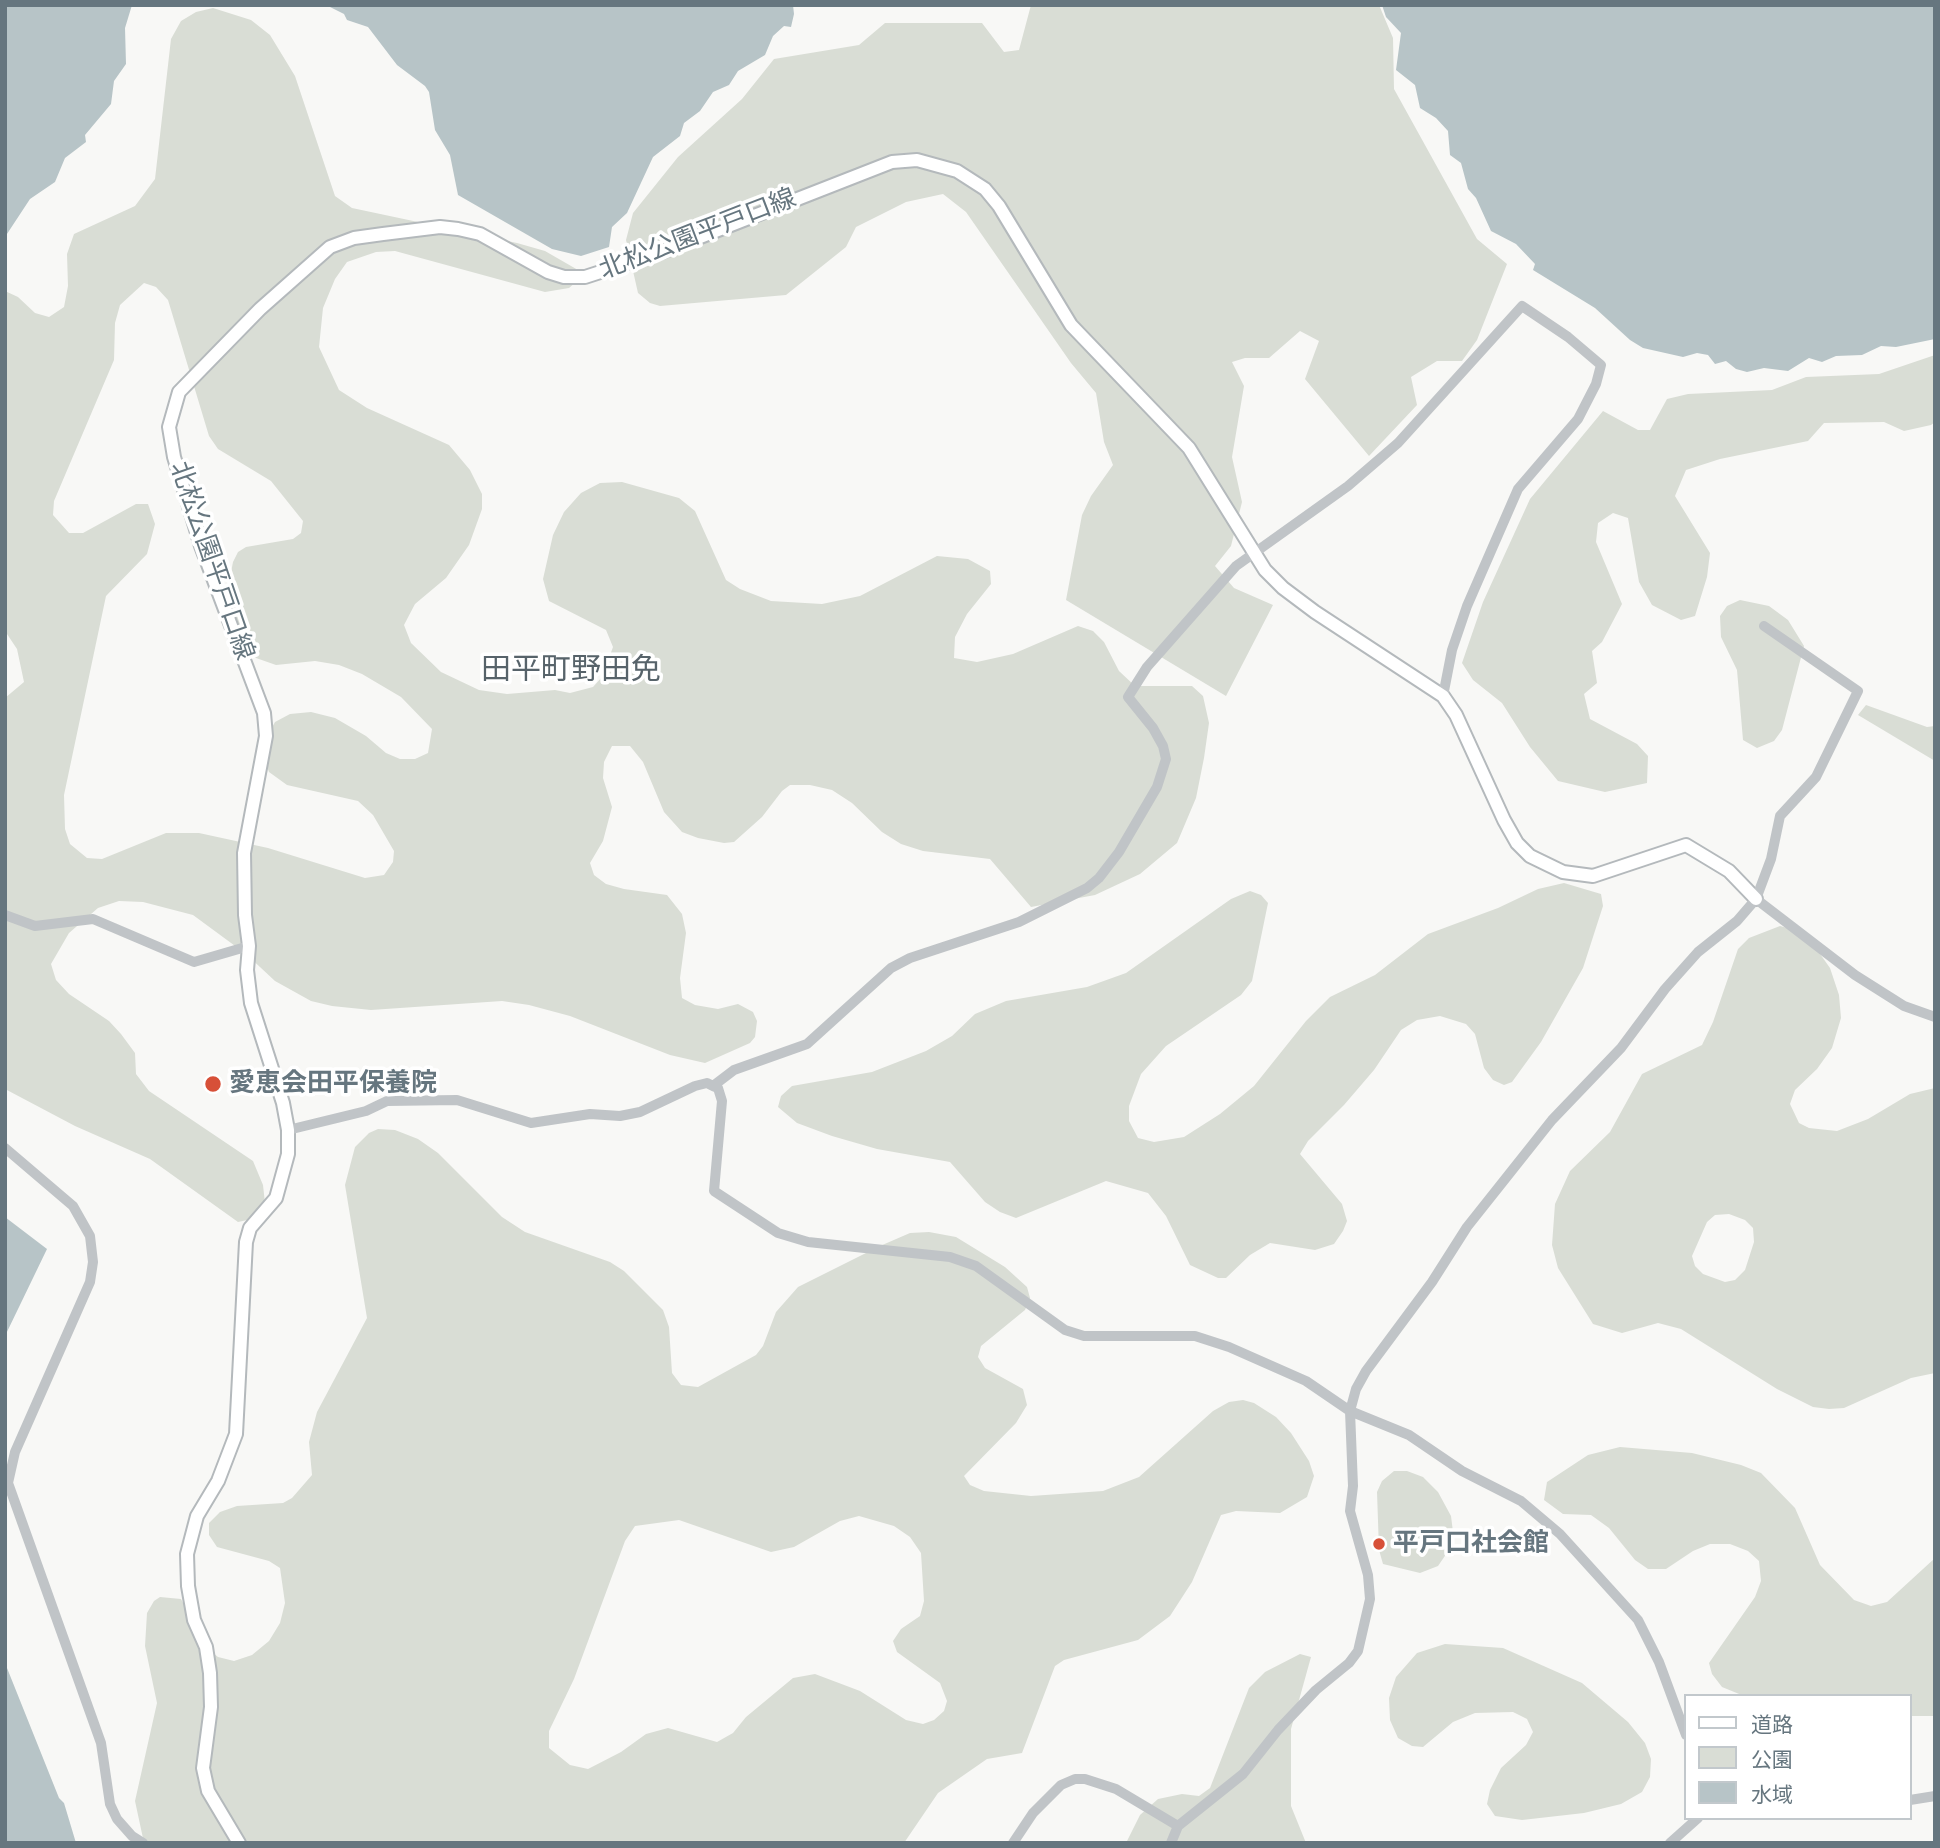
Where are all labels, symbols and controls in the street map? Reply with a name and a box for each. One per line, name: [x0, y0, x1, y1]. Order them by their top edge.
street label: 北松公園平戸口線: [595, 183, 801, 287]
street label: 北松公園平戸口線: [162, 458, 260, 664]
district label: 田平町野田免: [481, 653, 661, 689]
place label: 愛恵会田平保養院: [229, 1068, 437, 1100]
marker: 愛恵会田平保養院: [203, 1074, 223, 1094]
place label: 平戸口社会館: [1393, 1528, 1549, 1560]
marker: 平戸口社会館: [1371, 1536, 1387, 1552]
legend: [1685, 1694, 1912, 1820]
text: 道路: [1751, 1712, 1793, 1738]
text: 公園: [1751, 1747, 1793, 1773]
text: 水域: [1751, 1782, 1793, 1808]

